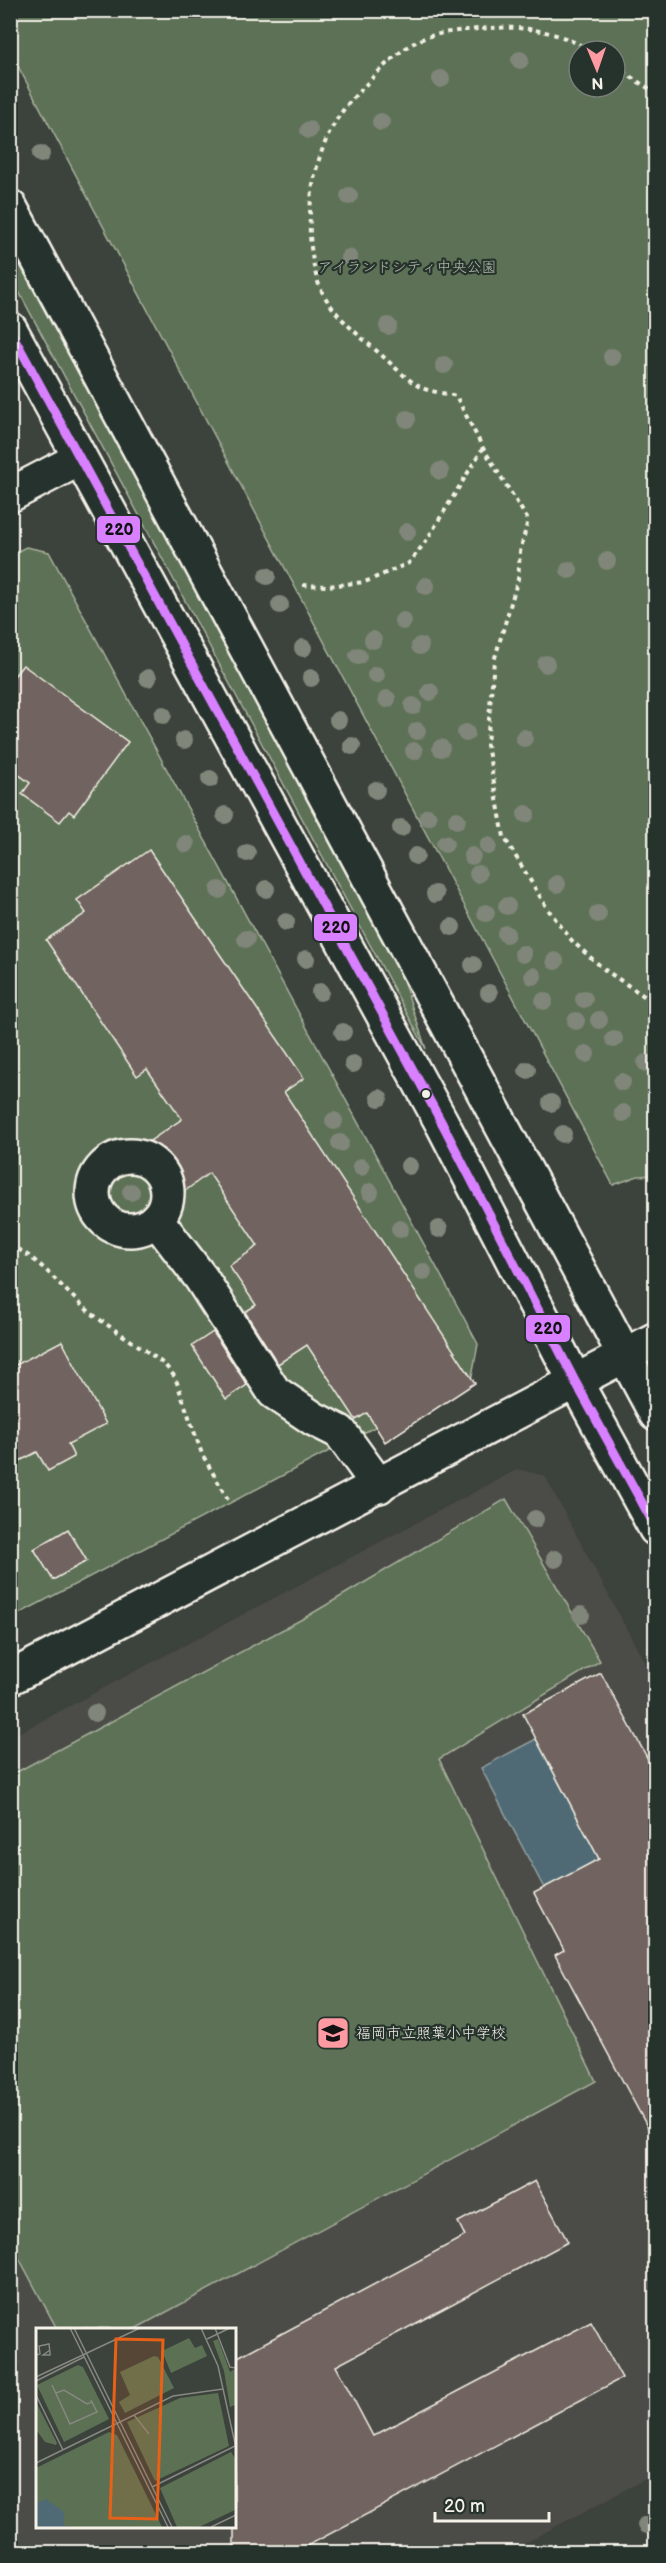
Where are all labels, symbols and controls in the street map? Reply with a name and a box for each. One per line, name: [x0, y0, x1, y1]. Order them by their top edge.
north arrow: [567, 39, 627, 99]
text: N: [591, 73, 604, 92]
park label: アイランドシティ中央公園: [317, 258, 497, 277]
line badge: 220: [96, 515, 141, 544]
text: 220: [105, 521, 133, 540]
line badge: 220: [313, 913, 358, 942]
text: 220: [322, 919, 350, 938]
unlabelled marker: [420, 1088, 432, 1100]
line badge: 220: [525, 1314, 571, 1343]
text: 220: [534, 1320, 562, 1339]
school or university icon: 福岡市立照葉小中学校: [315, 2015, 351, 2051]
place label: 福岡市立照葉小中学校: [356, 2024, 506, 2043]
inset map: [36, 2328, 236, 2527]
scale bar: [435, 2485, 549, 2523]
text: 20 m: [444, 2496, 485, 2517]

